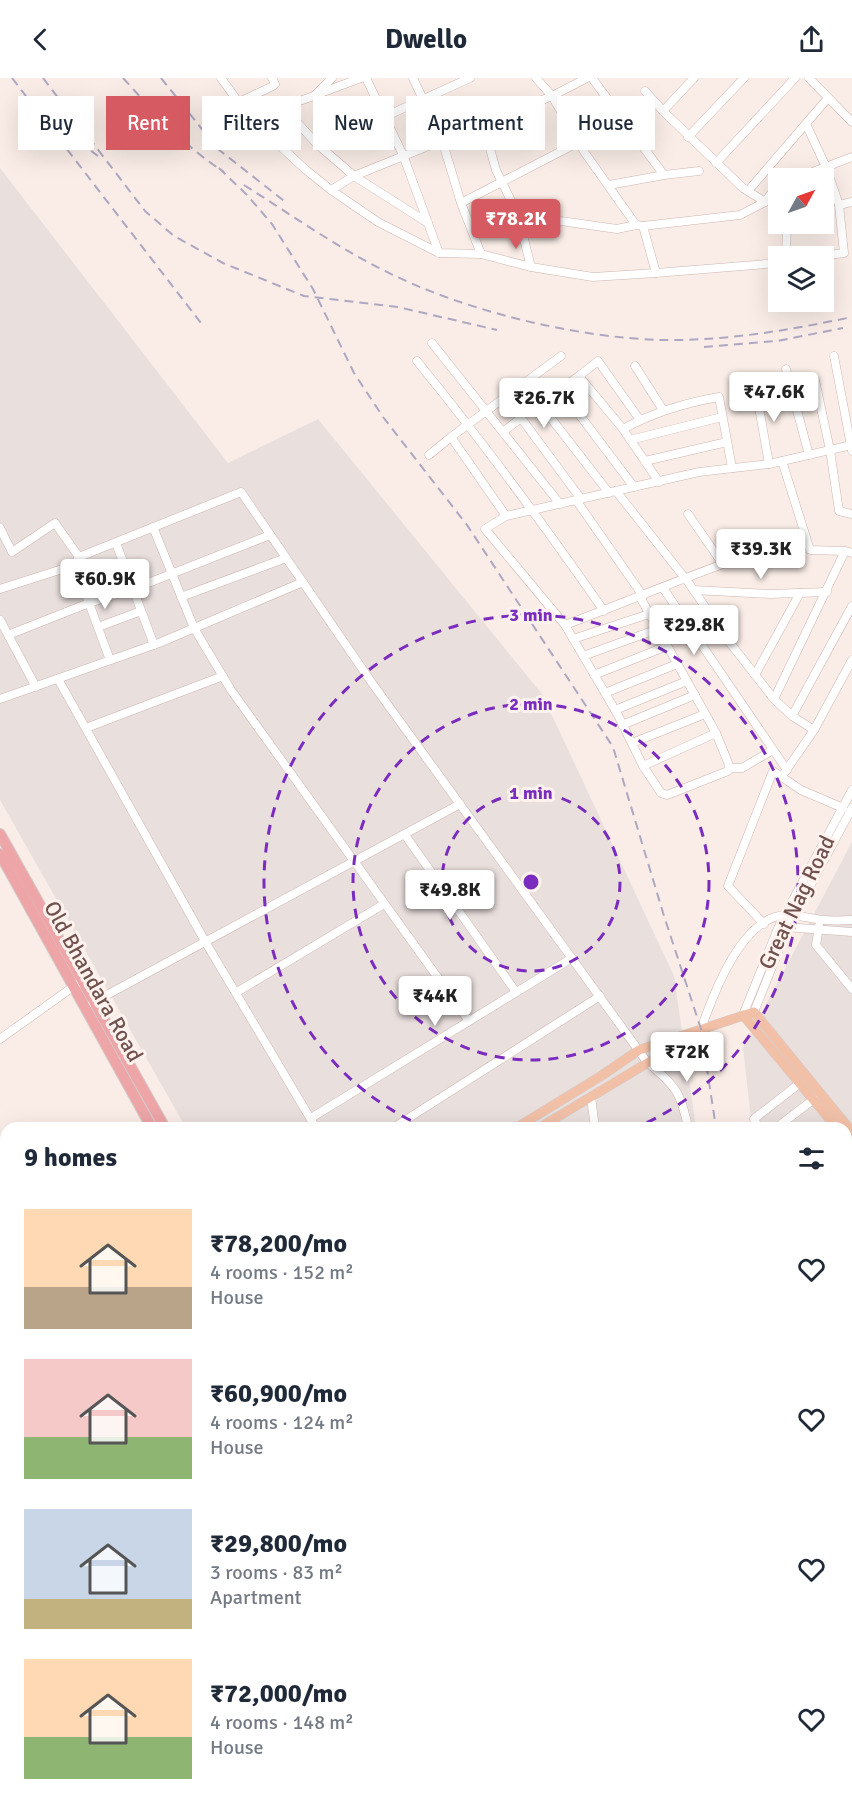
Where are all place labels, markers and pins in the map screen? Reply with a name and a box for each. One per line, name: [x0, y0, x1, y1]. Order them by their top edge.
pin: ₹78.2K: [467, 199, 565, 250]
pin: ₹47.6K: [725, 372, 823, 423]
pin: ₹26.7K: [495, 378, 593, 429]
pin: ₹39.3K: [712, 529, 810, 580]
pin: ₹60.9K: [56, 559, 154, 610]
pin: ₹29.8K: [645, 605, 743, 656]
pin: ₹49.8K: [401, 870, 499, 921]
centre of rings: [521, 872, 541, 892]
pin: ₹44K: [399, 976, 471, 1027]
pin: ₹72K: [651, 1032, 723, 1083]

